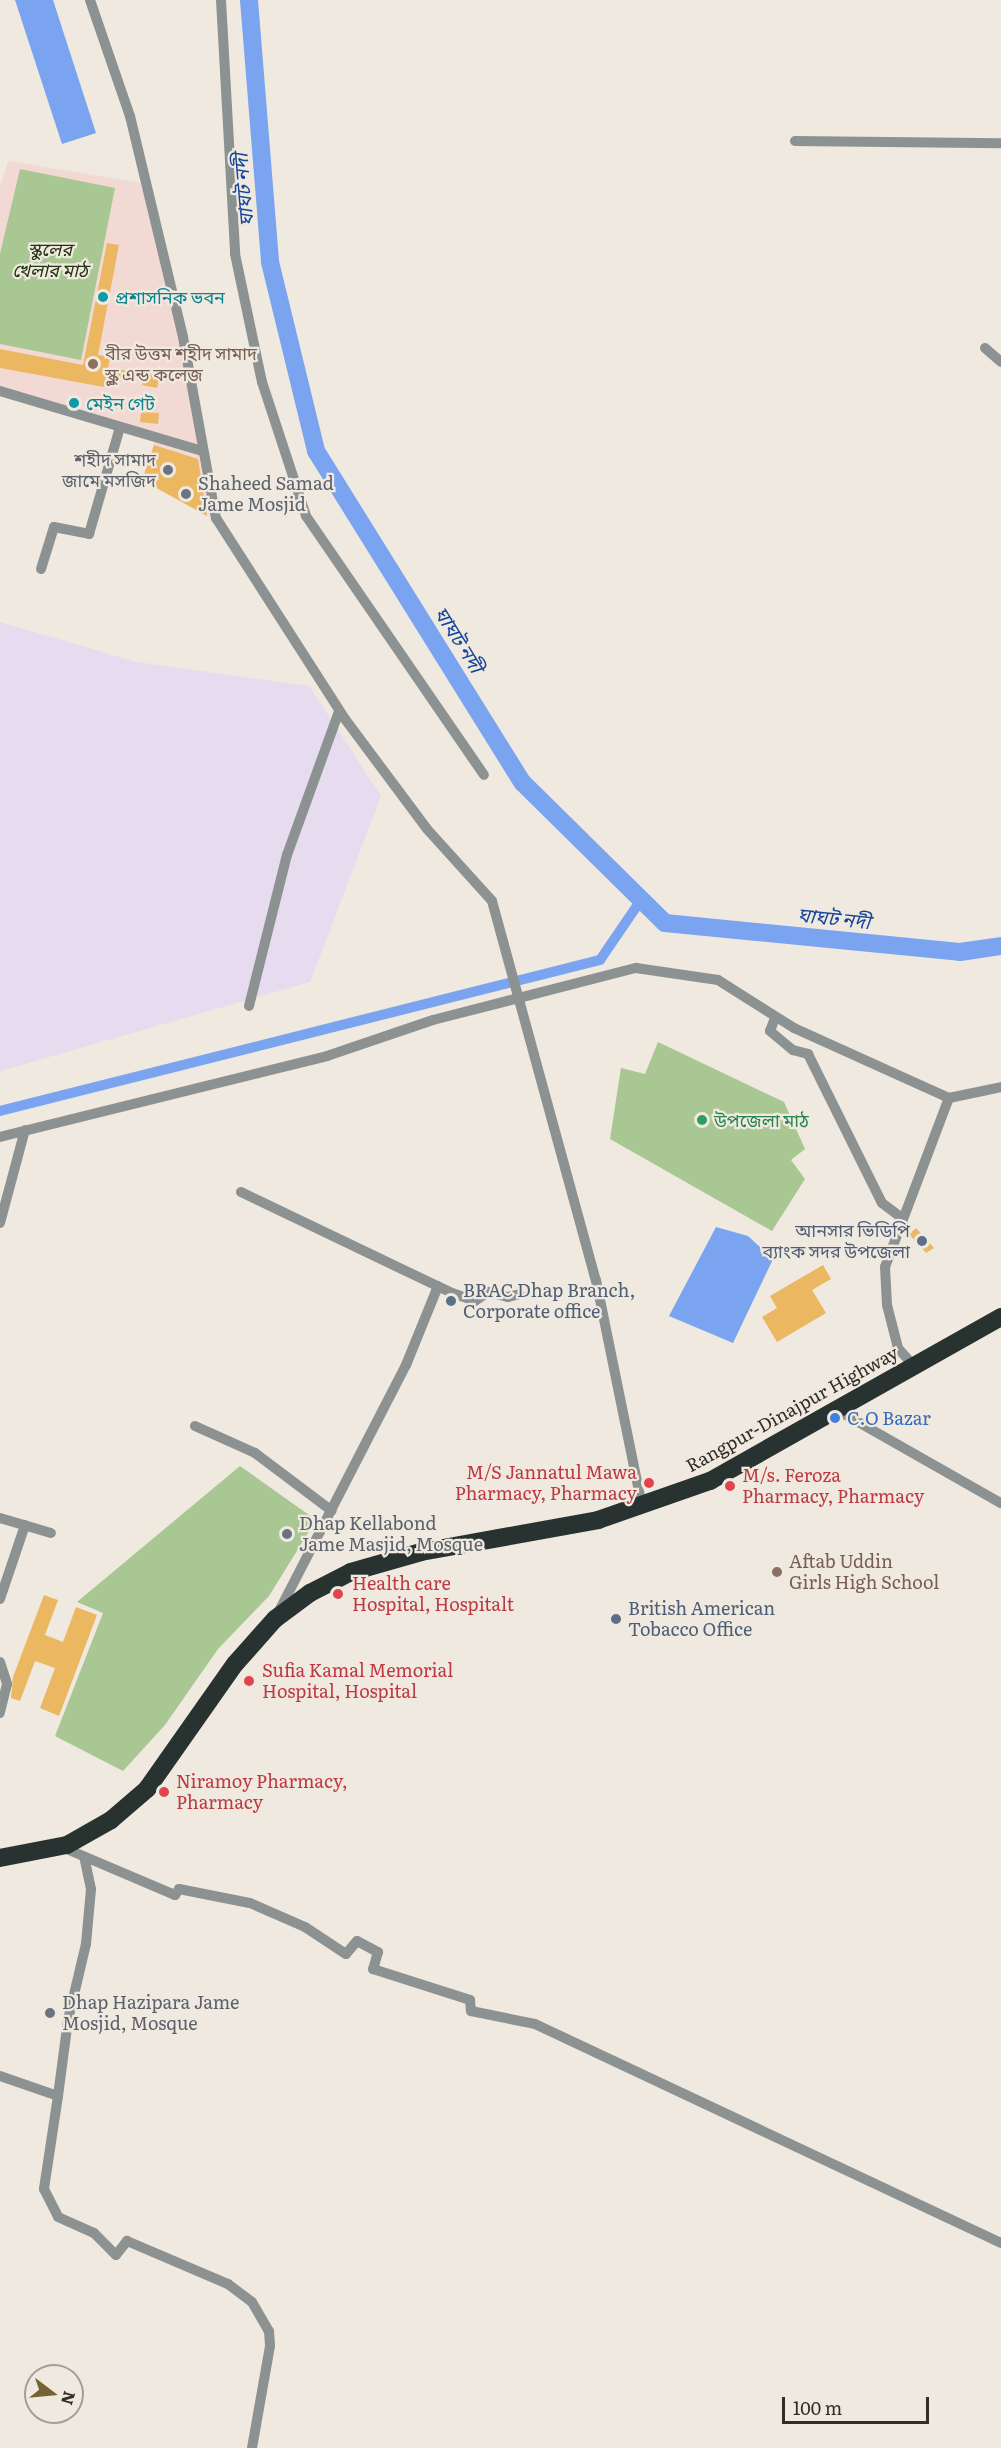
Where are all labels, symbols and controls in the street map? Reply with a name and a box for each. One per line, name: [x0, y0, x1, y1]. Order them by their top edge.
water label: ঘাঘট নদী: [227, 152, 257, 228]
park label: স্কুলের খেলার মাঠ: [12, 239, 88, 282]
place label: প্রশাসনিক ভবন: [115, 286, 225, 308]
marker: প্রশাসনিক ভবন: [96, 290, 110, 304]
place label: বীর উত্তম শহীদ সামাদ স্কুল এন্ড কলেজ: [105, 343, 257, 386]
marker: বীর উত্তম শহীদ সামাদ স্কুল এন্ড কলেজ: [86, 357, 100, 371]
place label: মেইন গেট: [86, 392, 155, 414]
marker: মেইন গেট: [67, 396, 81, 410]
place label: শহীদ সামাদ জামে মসজিদ: [62, 449, 156, 492]
marker: শহীদ সামাদ জামে মসজিদ: [161, 463, 175, 477]
place label: Shaheed Samad Jame Mosjid: [198, 473, 334, 516]
marker: Shaheed Samad Jame Mosjid: [179, 487, 193, 501]
water label: ঘাঘট নদী: [430, 602, 490, 676]
water label: ঘাঘট নদী: [796, 901, 872, 933]
place label: উপজেলা মাঠ: [714, 1109, 809, 1131]
marker: উপজেলা মাঠ: [695, 1113, 709, 1127]
place label: আনসার ভিডিপি ব্যাংক সদর উপজেলা: [762, 1220, 910, 1262]
marker: আনসার ভিডিপি ব্যাংক সদর উপজেলা: [915, 1234, 929, 1248]
place label: BRAC Dhap Branch, Corporate office: [463, 1280, 635, 1322]
marker: BRAC Dhap Branch, Corporate office: [444, 1294, 458, 1308]
street label: Rangpur-Dinajpur Highway: [682, 1342, 902, 1476]
place label: C.O Bazar: [847, 1407, 931, 1429]
marker: C.O Bazar: [828, 1411, 842, 1425]
place label: M/S Jannatul Mawa Pharmacy, Pharmacy: [455, 1462, 637, 1504]
place label: M/s. Feroza Pharmacy, Pharmacy: [742, 1465, 924, 1508]
marker: M/S Jannatul Mawa Pharmacy, Pharmacy: [642, 1476, 656, 1490]
marker: M/s. Feroza Pharmacy, Pharmacy: [723, 1479, 737, 1493]
place label: Dhap Kellabond Jame Masjid, Mosque: [299, 1513, 483, 1556]
marker: Dhap Kellabond Jame Masjid, Mosque: [280, 1527, 294, 1541]
place label: Aftab Uddin Girls High School: [789, 1551, 939, 1594]
marker: Aftab Uddin Girls High School: [770, 1565, 784, 1579]
place label: Health care Hospital, Hospitalt: [352, 1573, 514, 1616]
marker: Health care Hospital, Hospitalt: [329, 1585, 347, 1603]
place label: British American Tobacco Office: [628, 1598, 775, 1640]
marker: British American Tobacco Office: [609, 1612, 623, 1626]
place label: Sufia Kamal Memorial Hospital, Hospital: [262, 1660, 453, 1702]
marker: Sufia Kamal Memorial Hospital, Hospital: [240, 1672, 258, 1690]
place label: Niramoy Pharmacy, Pharmacy: [176, 1771, 348, 1814]
marker: Niramoy Pharmacy, Pharmacy: [157, 1785, 171, 1799]
place label: Dhap Hazipara Jame Mosjid, Mosque: [62, 1992, 239, 2034]
marker: Dhap Hazipara Jame Mosjid, Mosque: [43, 2006, 57, 2020]
north arrow: [24, 2364, 84, 2424]
scale bar: [785, 2385, 932, 2423]
text: N: [56, 2389, 83, 2408]
text: 100 m: [793, 2394, 842, 2421]

